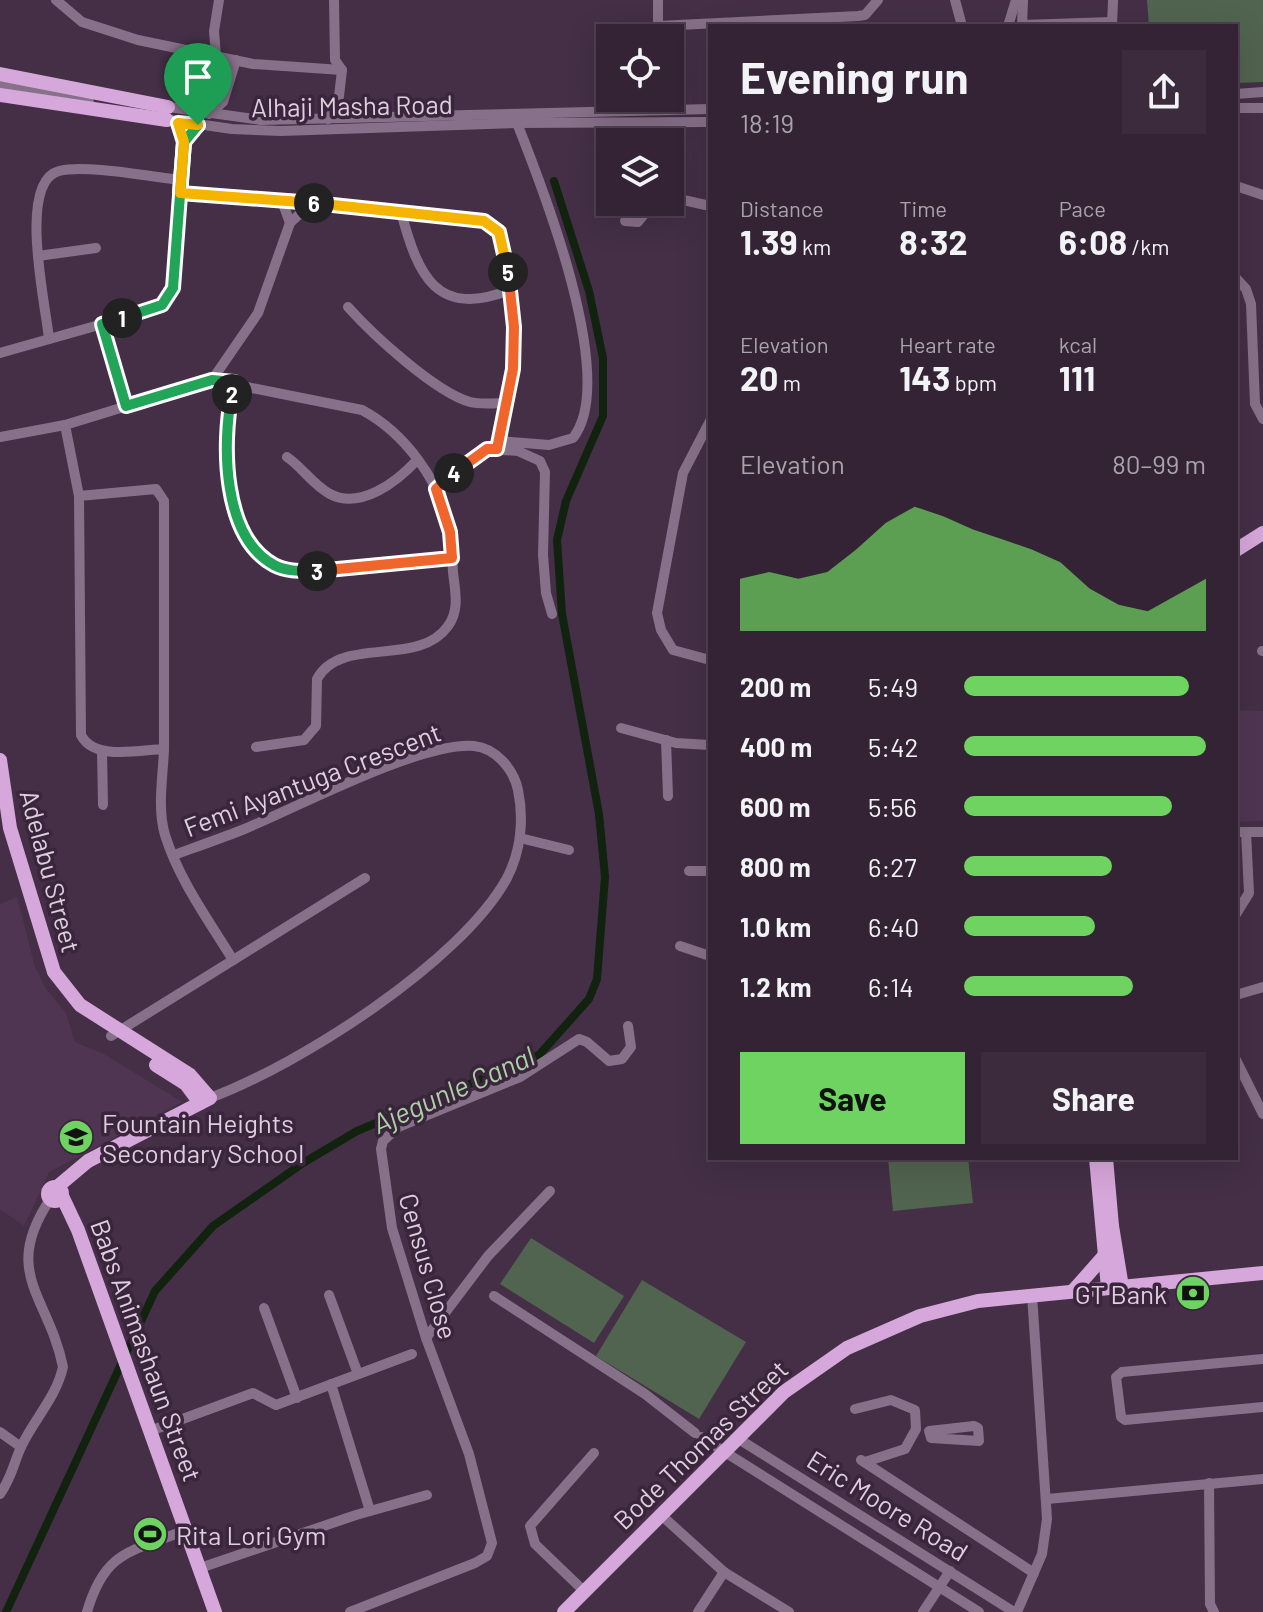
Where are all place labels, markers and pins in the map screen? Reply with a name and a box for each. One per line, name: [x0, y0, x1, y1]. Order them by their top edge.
pin: [164, 43, 232, 125]
pin: 6: [294, 183, 334, 223]
pin: 5: [488, 252, 528, 292]
pin: 1: [102, 298, 142, 338]
pin: 2: [212, 374, 252, 414]
pin: 4: [434, 453, 474, 493]
pin: 3: [297, 551, 337, 591]
place label: Fountain Heights Secondary School: [102, 1107, 304, 1168]
school or university icon: Fountain Heights Secondary School: [57, 1118, 95, 1156]
bank icon: GT Bank: [1174, 1274, 1212, 1312]
place label: GT Bank: [1075, 1278, 1167, 1309]
sports icon: Rita Lori Gym: [131, 1515, 169, 1553]
place label: Rita Lori Gym: [176, 1519, 326, 1550]

